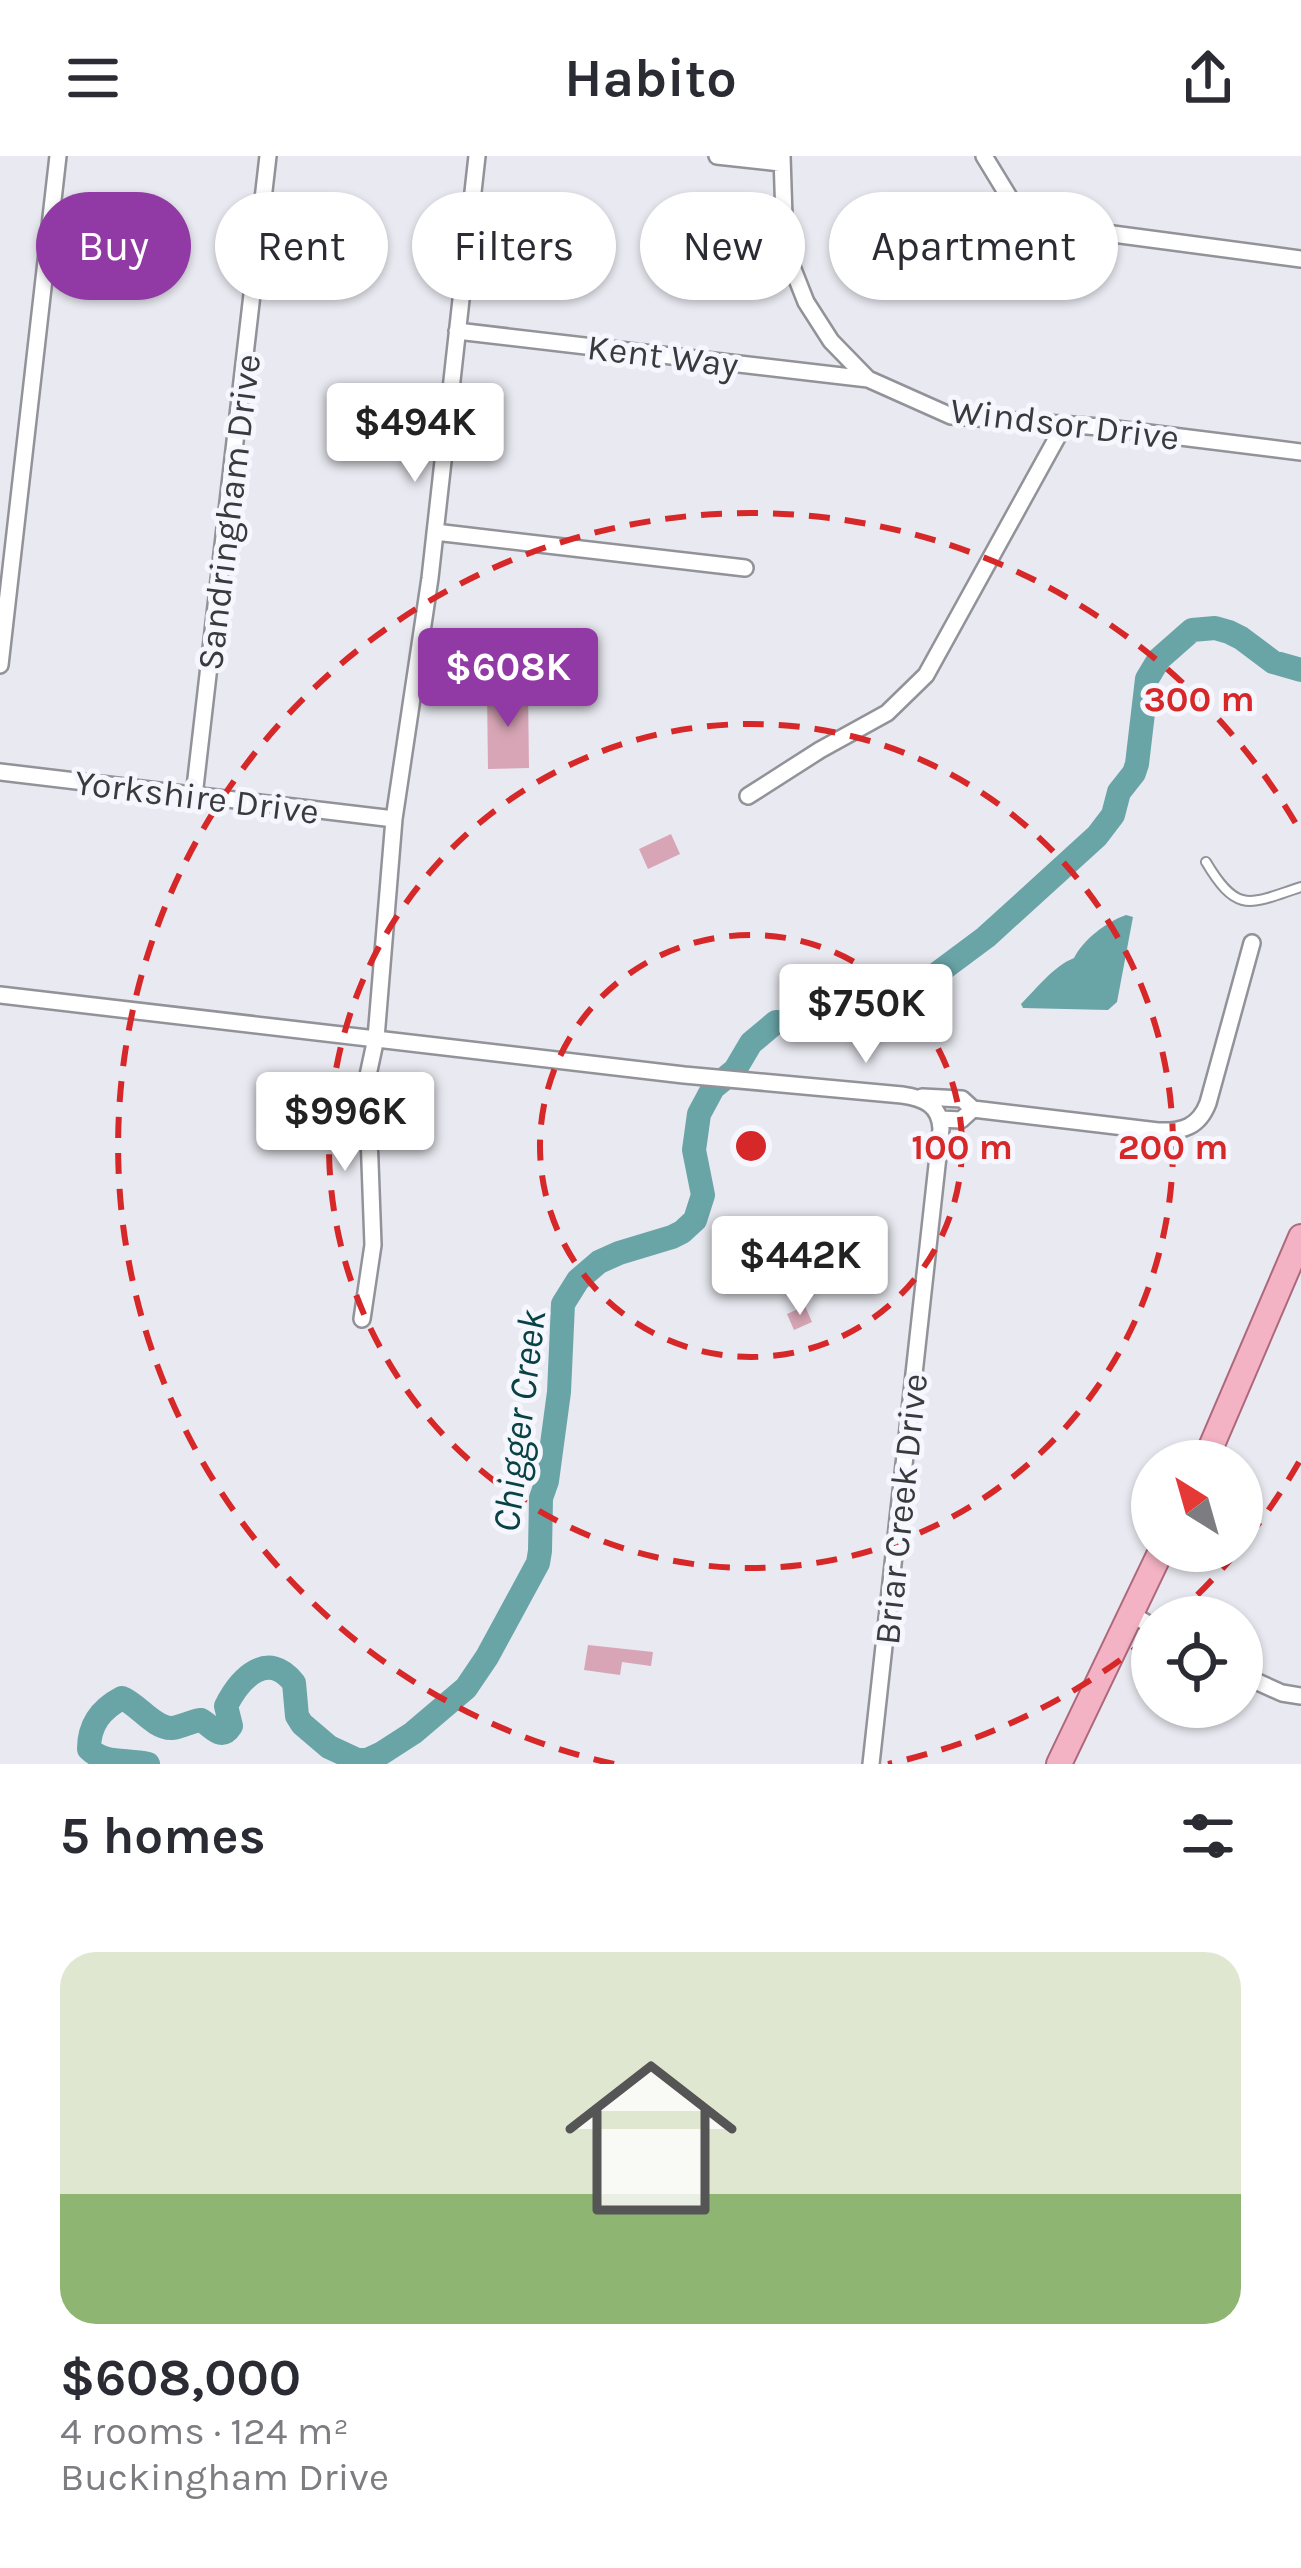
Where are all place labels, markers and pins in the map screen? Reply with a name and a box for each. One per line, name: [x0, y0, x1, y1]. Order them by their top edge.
pin: $494K: [331, 383, 499, 485]
pin: $608K: [424, 628, 592, 730]
pin: $750K: [782, 964, 950, 1066]
pin: $996K: [261, 1072, 429, 1174]
centre of rings: [730, 1125, 772, 1167]
pin: $442K: [716, 1216, 884, 1318]

